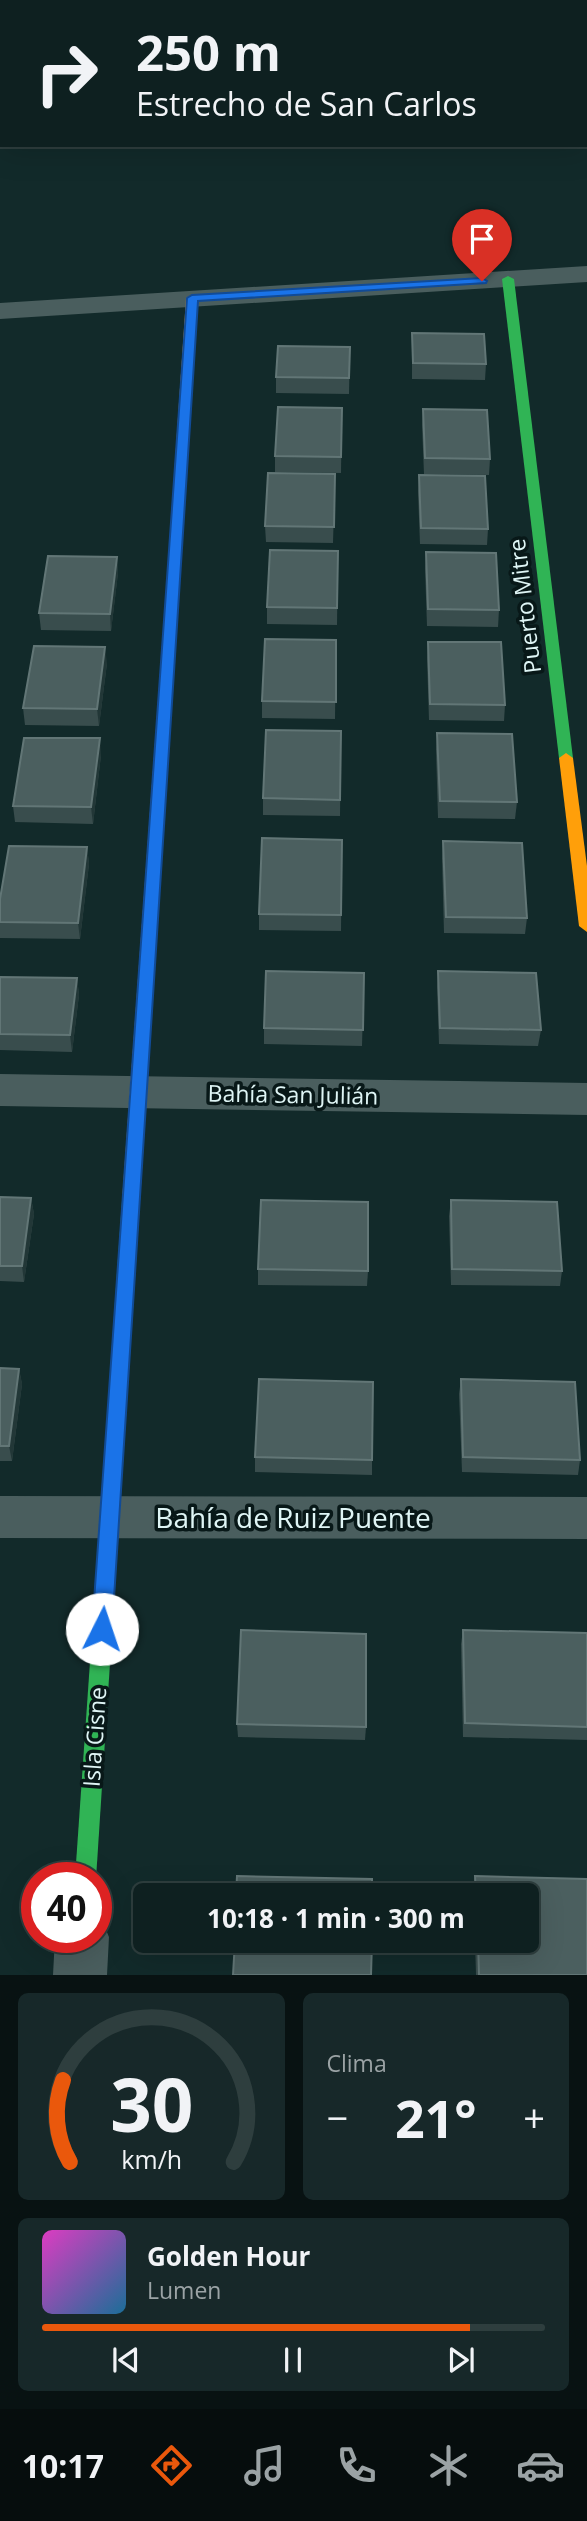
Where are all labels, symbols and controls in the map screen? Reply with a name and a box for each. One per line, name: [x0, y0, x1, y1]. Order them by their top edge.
text: 250 m: [136, 19, 281, 85]
icon: right: [21, 28, 112, 119]
text: Estrecho de San Carlos: [136, 82, 477, 125]
pin: [452, 209, 512, 281]
icon: arrive: [463, 220, 501, 258]
street label: Puerto Mitre: [500, 537, 548, 675]
street label: Bahía San Julián: [207, 1077, 379, 1111]
street label: Bahía de Ruiz Puente: [155, 1498, 431, 1536]
position arrow: [65, 1592, 139, 1666]
street label: Isla Cisne: [75, 1686, 113, 1788]
speed limit sign: 40: [21, 1862, 112, 1953]
text: 10:18 · 1 min · 300 m: [207, 1900, 465, 1936]
text: Clima: [327, 2047, 387, 2079]
text: 30: [110, 2055, 193, 2154]
text: 21°: [395, 2082, 477, 2153]
text: −: [327, 2091, 348, 2143]
text: +: [523, 2091, 545, 2143]
text: km/h: [121, 2142, 182, 2176]
text: Golden Hour: [147, 2238, 310, 2274]
text: Lumen: [147, 2274, 221, 2306]
icon: previous: [107, 2341, 145, 2379]
icon: pause: [274, 2341, 312, 2379]
icon: next: [442, 2341, 480, 2379]
icon: directions: [147, 2441, 196, 2490]
icon: music: [240, 2441, 289, 2490]
icon: phone: [332, 2441, 381, 2490]
icon: climate: [424, 2441, 473, 2490]
icon: car: [516, 2441, 565, 2490]
text: 10:17: [22, 2444, 104, 2487]

